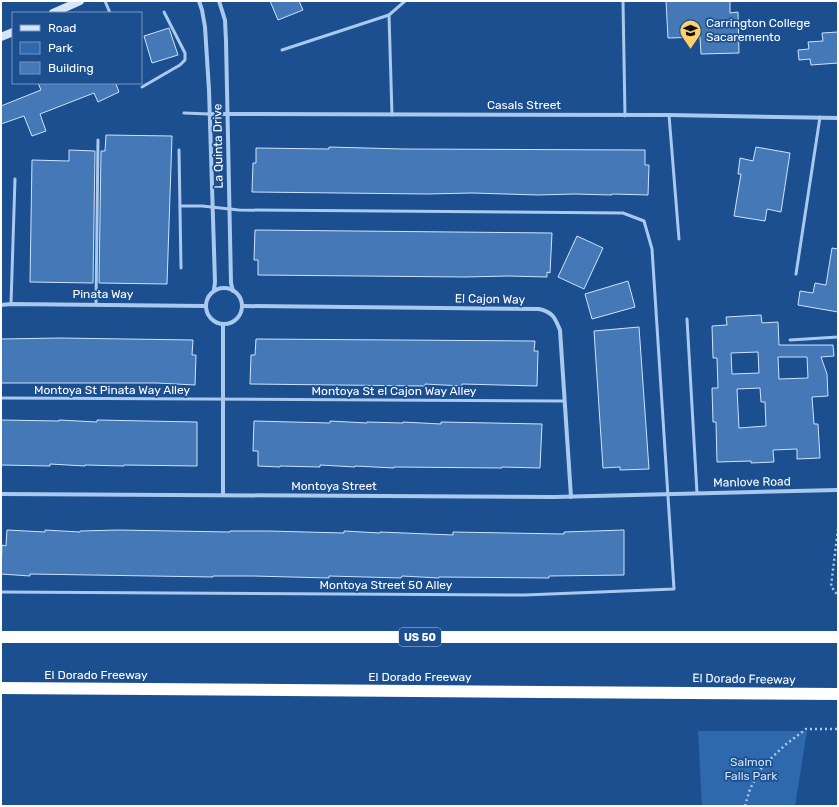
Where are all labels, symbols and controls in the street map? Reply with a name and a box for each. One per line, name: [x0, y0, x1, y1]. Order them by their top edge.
legend: [12, 12, 142, 84]
place label: Carrington College Sacaremento: [706, 16, 810, 44]
school or university icon: Carrington College Sacaremento: [678, 17, 704, 50]
text: Road: [48, 21, 76, 35]
text: Park: [48, 41, 74, 55]
text: Building: [48, 61, 94, 75]
street label: Casals Street: [487, 98, 561, 112]
street label: La Quinta Drive: [210, 103, 226, 189]
street label: Pinata Way: [73, 287, 134, 301]
street label: El Cajon Way: [455, 291, 526, 307]
street label: Montoya St Pinata Way Alley: [34, 383, 190, 397]
street label: Montoya St el Cajon Way Alley: [311, 384, 477, 398]
street label: Manlove Road: [713, 474, 791, 490]
street label: Montoya Street: [291, 479, 377, 493]
street label: Montoya Street 50 Alley: [320, 578, 453, 592]
road number: US 50: [399, 628, 441, 646]
street label: El Dorado Freeway: [44, 668, 148, 682]
street label: El Dorado Freeway: [368, 670, 472, 684]
street label: El Dorado Freeway: [692, 671, 796, 687]
park label: Salmon Falls Park: [724, 755, 778, 783]

